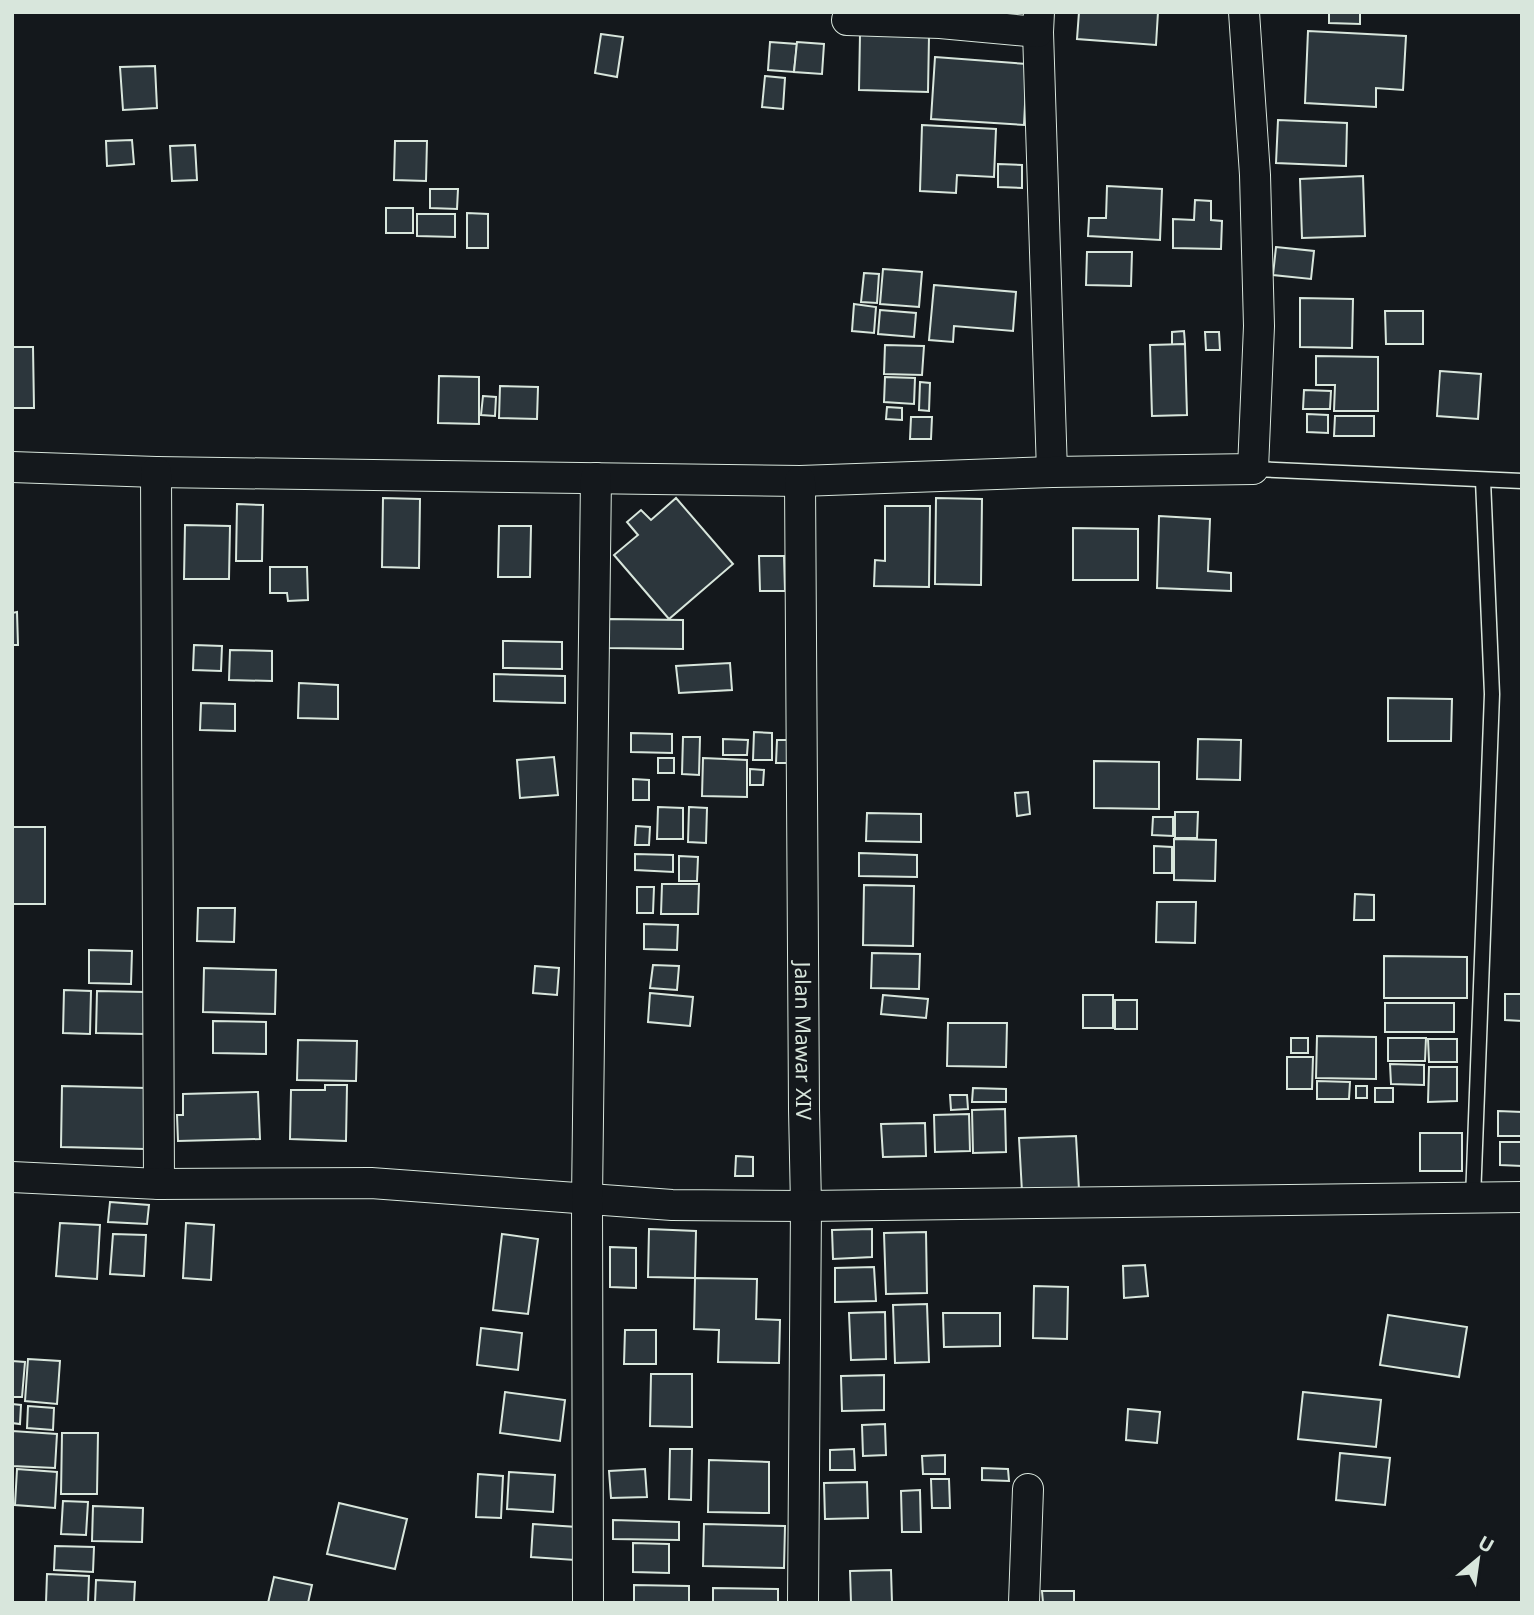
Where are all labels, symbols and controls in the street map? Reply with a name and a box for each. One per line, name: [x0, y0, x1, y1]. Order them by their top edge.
street label: Jalan Mawar XIV: [789, 960, 818, 1121]
north arrow: [1443, 1524, 1513, 1594]
text: U: [1474, 1529, 1499, 1559]

